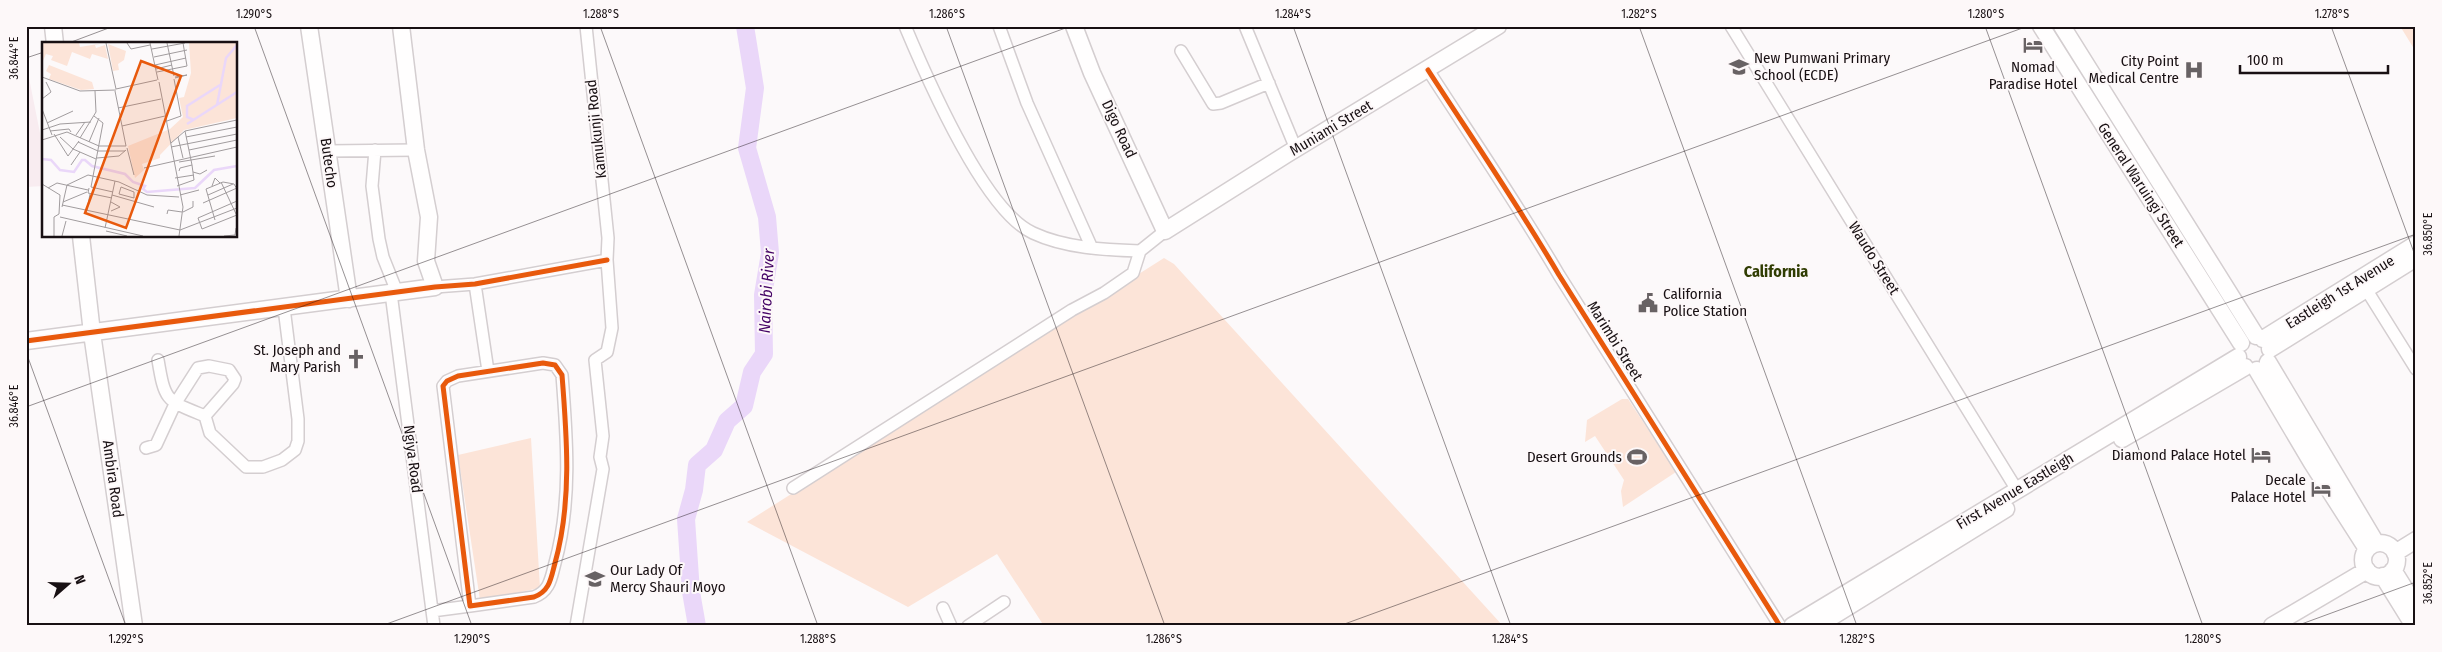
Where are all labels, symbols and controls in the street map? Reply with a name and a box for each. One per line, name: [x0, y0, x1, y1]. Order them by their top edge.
text: 1.290°S: [236, 7, 272, 21]
text: 1.288°S: [583, 7, 619, 21]
text: 1.286°S: [929, 7, 965, 21]
text: 1.284°S: [1275, 7, 1311, 21]
text: 1.282°S: [1621, 7, 1657, 21]
text: 1.280°S: [1968, 7, 2004, 21]
text: 1.278°S: [2315, 7, 2349, 21]
hotel icon: Nomad Paradise Hotel: [2022, 34, 2044, 56]
text: 36.844°E: [7, 36, 21, 79]
inset map: [42, 42, 238, 238]
scale bar: [2240, 42, 2387, 74]
place label: New Pumwani Primary School (ECDE): [1754, 49, 1891, 84]
text: 100 m: [2247, 51, 2284, 69]
place label: City Point Medical Centre: [2088, 52, 2179, 87]
school or university icon: New Pumwani Primary School (ECDE): [1728, 56, 1750, 78]
place label: Nomad Paradise Hotel: [1989, 58, 2077, 93]
hospital icon: City Point Medical Centre: [2183, 59, 2205, 81]
street label: Kamukunji Road: [582, 79, 610, 179]
street label: Muniami Street: [1286, 96, 1376, 160]
street label: Digo Road: [1098, 97, 1140, 161]
street label: General Waruingi Street: [2094, 119, 2188, 251]
street label: Butecho: [317, 137, 341, 189]
text: 36.850°E: [2421, 212, 2435, 255]
street label: Waudo Street: [1845, 218, 1903, 298]
water label: Nairobi River: [755, 248, 778, 334]
street label: Eastleigh 1st Avenue: [2282, 251, 2398, 333]
district label: California: [1744, 262, 1808, 281]
place label: California Police Station: [1663, 285, 1747, 320]
public building icon: California Police Station: [1637, 292, 1659, 314]
street label: Marimbi Street: [1583, 298, 1647, 384]
place label: St. Joseph and Mary Parish: [253, 341, 341, 376]
church icon: St. Joseph and Mary Parish: [345, 348, 367, 370]
text: 36.846°E: [7, 384, 21, 427]
street label: Ngiya Road: [400, 424, 426, 494]
street label: Ambira Road: [99, 439, 127, 519]
hotel icon: Diamond Palace Hotel: [2250, 444, 2272, 466]
sports icon: Desert Grounds: [1626, 446, 1648, 468]
place label: Diamond Palace Hotel: [2112, 446, 2246, 464]
place label: Desert Grounds: [1527, 448, 1622, 466]
street label: First Avenue Eastleigh: [1953, 449, 2077, 533]
place label: Decale Palace Hotel: [2230, 471, 2306, 506]
hotel icon: Decale Palace Hotel: [2310, 478, 2332, 500]
north arrow: [42, 560, 92, 610]
place label: Our Lady Of Mercy Shauri Moyo: [610, 561, 726, 596]
text: 36.852°E: [2421, 562, 2435, 604]
school or university icon: Our Lady Of Mercy Shauri Moyo: [584, 568, 606, 590]
text: N: [70, 573, 89, 587]
text: 1.292°S: [109, 632, 144, 646]
text: 1.290°S: [454, 632, 490, 646]
text: 1.288°S: [800, 632, 836, 646]
text: 1.286°S: [1146, 632, 1182, 646]
text: 1.284°S: [1492, 632, 1528, 646]
text: 1.282°S: [1839, 632, 1875, 646]
text: 1.280°S: [2185, 632, 2221, 646]

